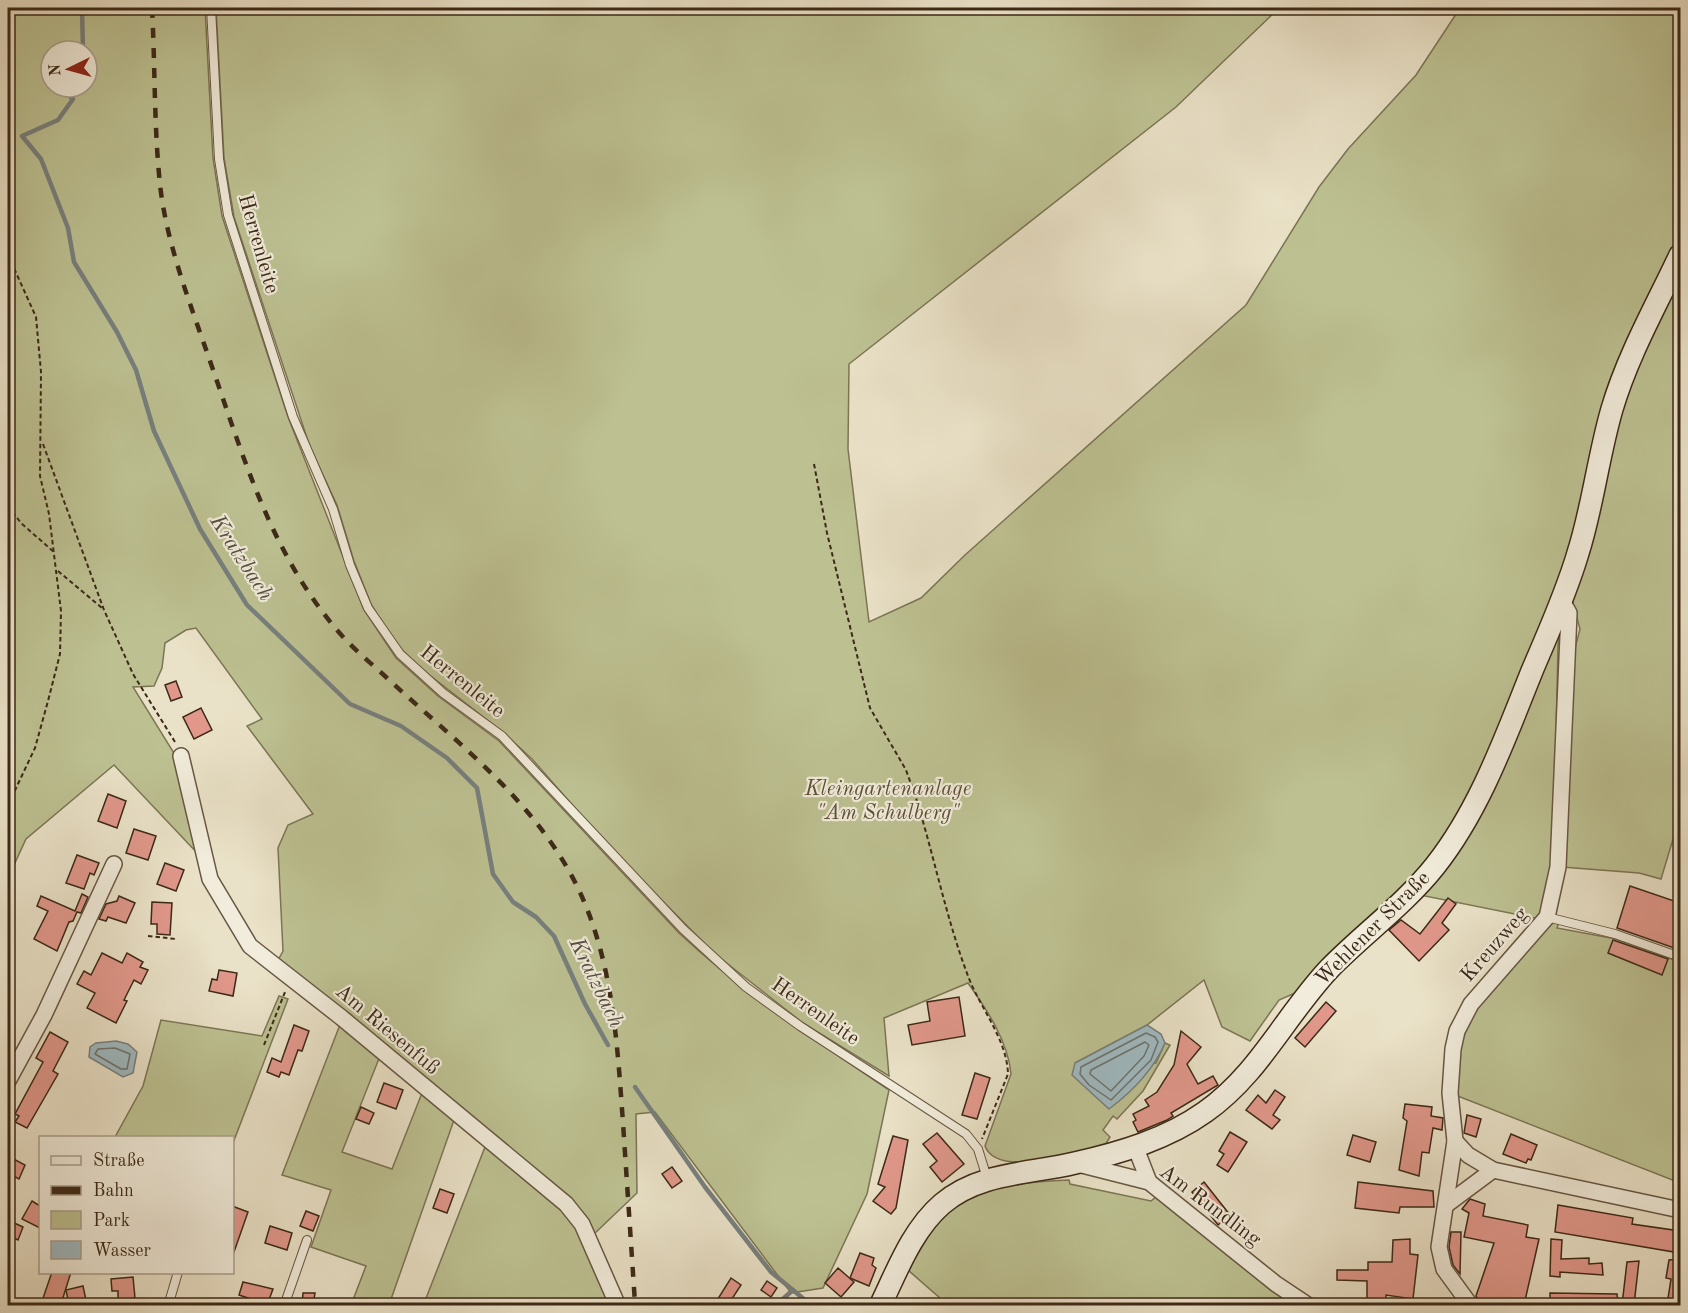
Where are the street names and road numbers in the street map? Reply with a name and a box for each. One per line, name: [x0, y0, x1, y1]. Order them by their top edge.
street label: Herrenleite: [234, 192, 282, 296]
street label: Herrenleite: [416, 642, 508, 722]
street label: Wehlener Straße: [1312, 868, 1434, 990]
street label: Kreuzweg: [1457, 903, 1533, 986]
street label: Herrenleite: [767, 974, 863, 1050]
street label: Am Riesenfuß: [331, 981, 443, 1079]
street label: Am Rundling: [1155, 1161, 1265, 1251]

